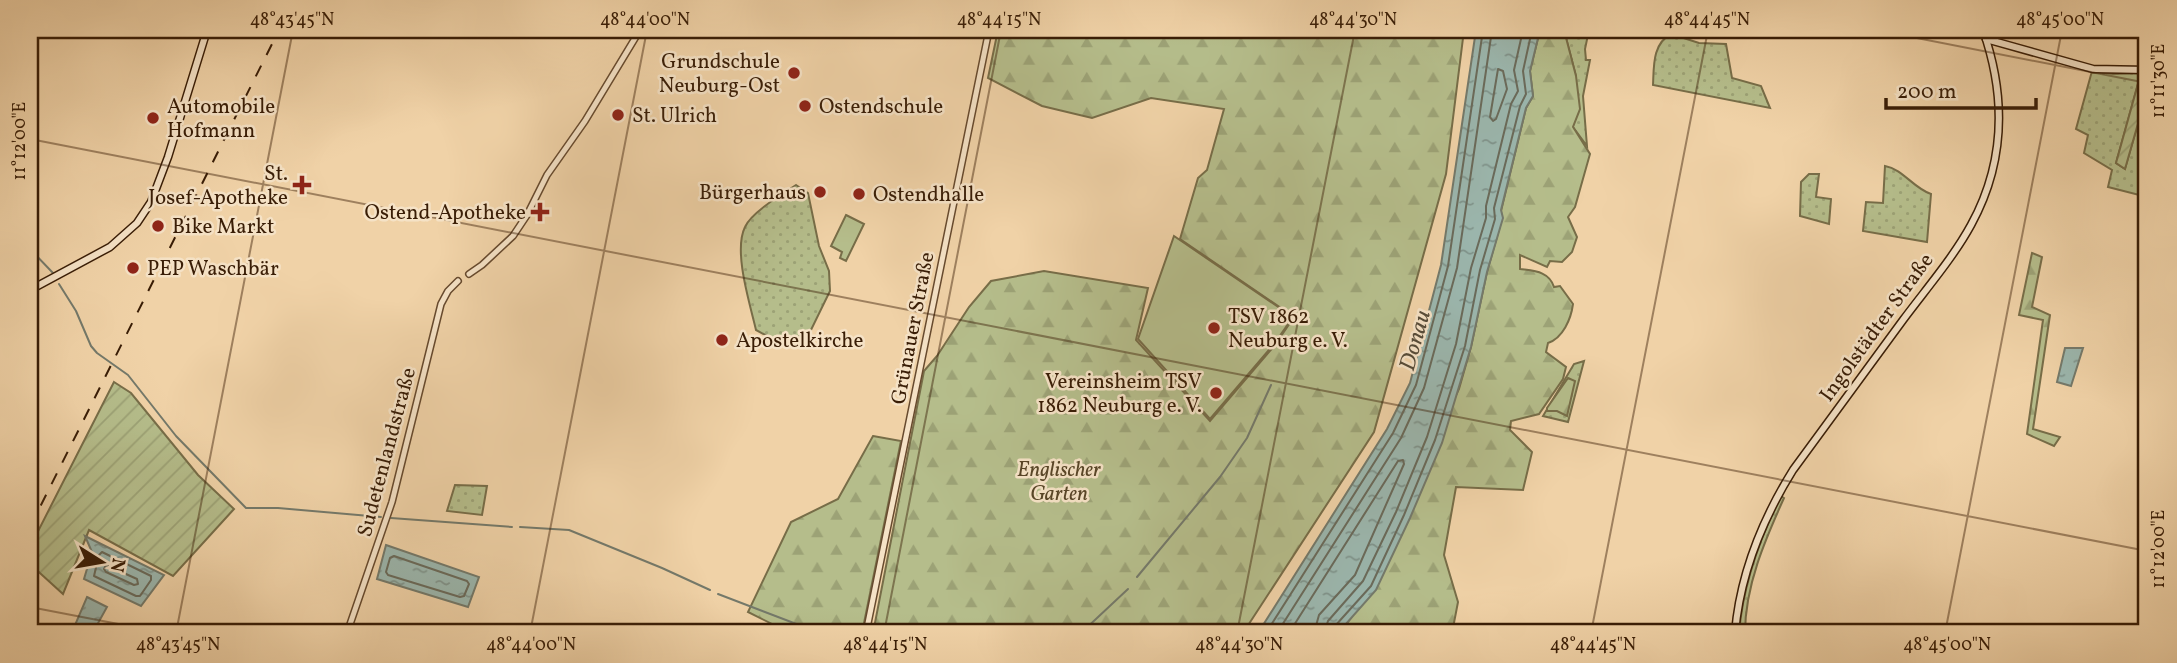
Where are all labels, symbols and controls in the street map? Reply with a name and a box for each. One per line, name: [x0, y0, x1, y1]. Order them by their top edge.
text: 48°43'45"N: [250, 8, 334, 33]
text: 48°44'00"N: [600, 8, 690, 33]
text: 48°44'15"N: [957, 8, 1041, 33]
text: 48°44'30"N: [1309, 8, 1397, 33]
text: 48°44'45"N: [1664, 8, 1750, 33]
text: 48°45'00"N: [2016, 8, 2104, 33]
text: 11°11'30"E: [2147, 44, 2172, 118]
place label: Grundschule Neuburg-Ost: [659, 48, 780, 101]
marker: Grundschule Neuburg-Ost: [786, 65, 802, 81]
scale bar: [1886, 66, 2037, 110]
text: 200 m: [1897, 78, 1957, 107]
place label: Automobile Hofmann: [167, 93, 275, 146]
place label: Ostendschule: [819, 93, 943, 122]
marker: Ostendschule: [797, 98, 813, 114]
text: 11°12'00"E: [8, 101, 33, 180]
place label: St. Ulrich: [632, 102, 717, 131]
marker: St. Ulrich: [610, 107, 626, 123]
marker: Automobile Hofmann: [145, 110, 161, 126]
place label: St. Josef-Apotheke: [148, 160, 288, 213]
marker: St. Josef-Apotheke: [294, 177, 310, 193]
place label: Bürgerhaus: [699, 179, 806, 208]
place label: Ostendhalle: [873, 181, 984, 210]
marker: Bürgerhaus: [812, 184, 828, 200]
marker: Ostendhalle: [851, 186, 867, 202]
place label: Ostend-Apotheke: [365, 199, 526, 228]
marker: Ostend-Apotheke: [532, 204, 548, 220]
place label: Bike Markt: [172, 213, 274, 242]
marker: Bike Markt: [150, 218, 166, 234]
street label: Ingolstädter Straße: [1813, 248, 1941, 408]
street label: Grünauer Straße: [884, 250, 942, 407]
place label: PEP Waschbär: [147, 255, 279, 284]
marker: PEP Waschbär: [125, 260, 141, 276]
place label: TSV 1862 Neuburg e. V.: [1228, 303, 1348, 356]
water label: Donau: [1392, 306, 1440, 375]
marker: TSV 1862 Neuburg e. V.: [1206, 320, 1222, 336]
place label: Apostelkirche: [736, 327, 863, 356]
marker: Apostelkirche: [714, 332, 730, 348]
street label: Sudetenlandstraße: [351, 364, 424, 540]
place label: Vereinsheim TSV 1862 Neuburg e. V.: [1037, 368, 1202, 421]
marker: Vereinsheim TSV 1862 Neuburg e. V.: [1208, 385, 1224, 401]
park label: Englischer Garten: [1017, 456, 1101, 509]
text: 11°12'00"E: [2147, 509, 2172, 588]
north arrow: [66, 526, 136, 596]
text: N: [103, 556, 131, 574]
text: 48°43'45"N: [136, 633, 220, 658]
text: 48°44'00"N: [486, 633, 576, 658]
text: 48°44'15"N: [843, 633, 927, 658]
text: 48°44'30"N: [1195, 633, 1283, 658]
text: 48°44'45"N: [1550, 633, 1636, 658]
text: 48°45'00"N: [1903, 633, 1991, 658]

